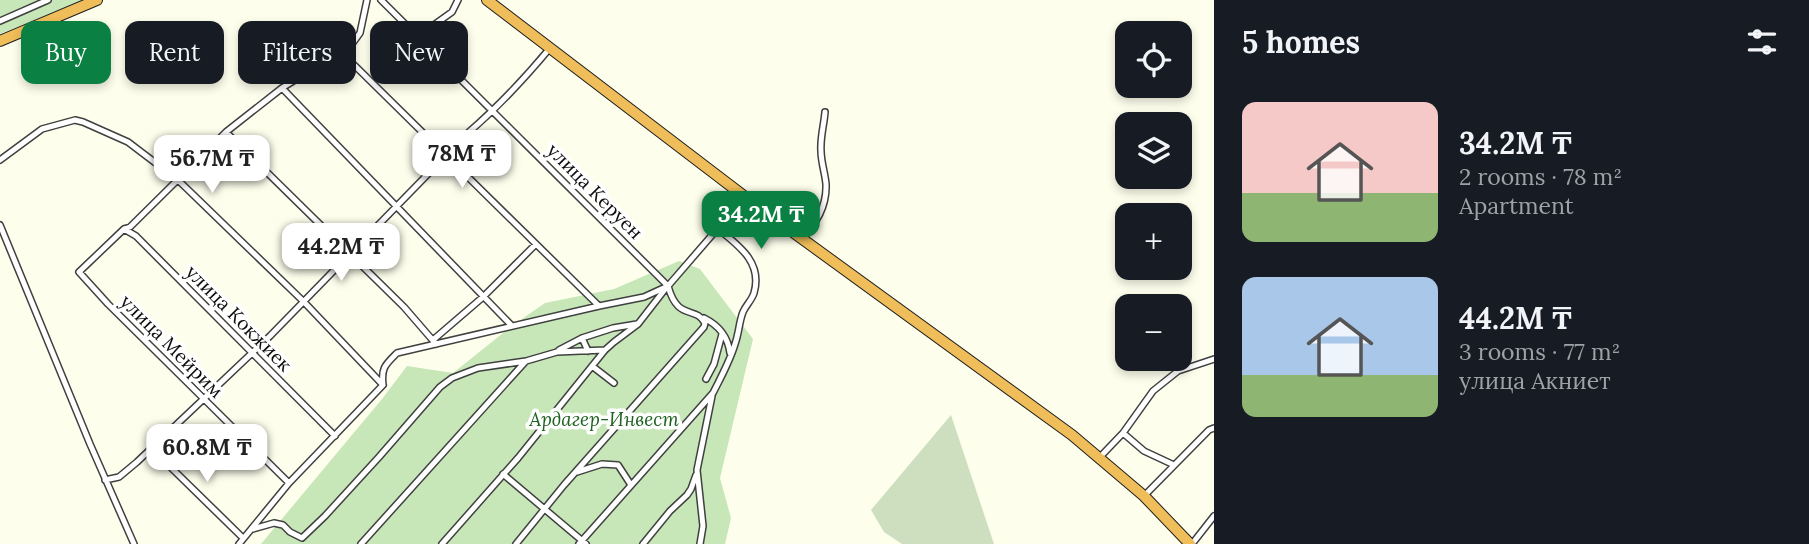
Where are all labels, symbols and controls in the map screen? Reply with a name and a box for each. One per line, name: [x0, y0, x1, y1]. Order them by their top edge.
chip: Buy: [21, 21, 111, 84]
chip: Rent: [125, 21, 224, 84]
chip: Filters: [238, 21, 356, 84]
chip: New: [370, 21, 468, 84]
map controls: [1115, 21, 1192, 371]
button: locate: [1115, 21, 1192, 98]
text: 5 homes: [1242, 23, 1360, 61]
icon: filters: [1743, 23, 1781, 61]
button: layers: [1115, 112, 1192, 189]
text: 34.2M ₸: [1459, 124, 1572, 162]
pin: 78M ₸: [413, 130, 511, 190]
icon: home: [1298, 130, 1382, 214]
pin: 56.7M ₸: [147, 136, 277, 195]
text: 78M ₸: [428, 138, 496, 167]
street label: улица Керуен: [542, 138, 648, 244]
text: 56.7M ₸: [170, 143, 254, 172]
text: 2 rooms · 78 m²: [1459, 162, 1622, 191]
pin: 34.2M ₸: [696, 191, 826, 251]
text: Apartment: [1459, 191, 1574, 220]
text: 34.2M ₸: [718, 199, 804, 228]
button: +: [1115, 203, 1192, 280]
pin: 44.2M ₸: [276, 224, 406, 283]
text: 44.2M ₸: [298, 231, 384, 260]
street label: улица Кокжиек: [181, 260, 298, 377]
street label: улица Мейрим: [115, 289, 229, 403]
button: −: [1115, 294, 1192, 371]
text: 44.2M ₸: [1459, 299, 1572, 337]
icon: home: [1298, 305, 1382, 389]
text: 3 rooms · 77 m²: [1459, 337, 1620, 366]
text: улица Акниет: [1459, 366, 1611, 395]
park label: Ардагер-Инвест: [528, 407, 679, 431]
pin: 60.8M ₸: [142, 424, 272, 484]
text: 60.8M ₸: [162, 432, 252, 461]

